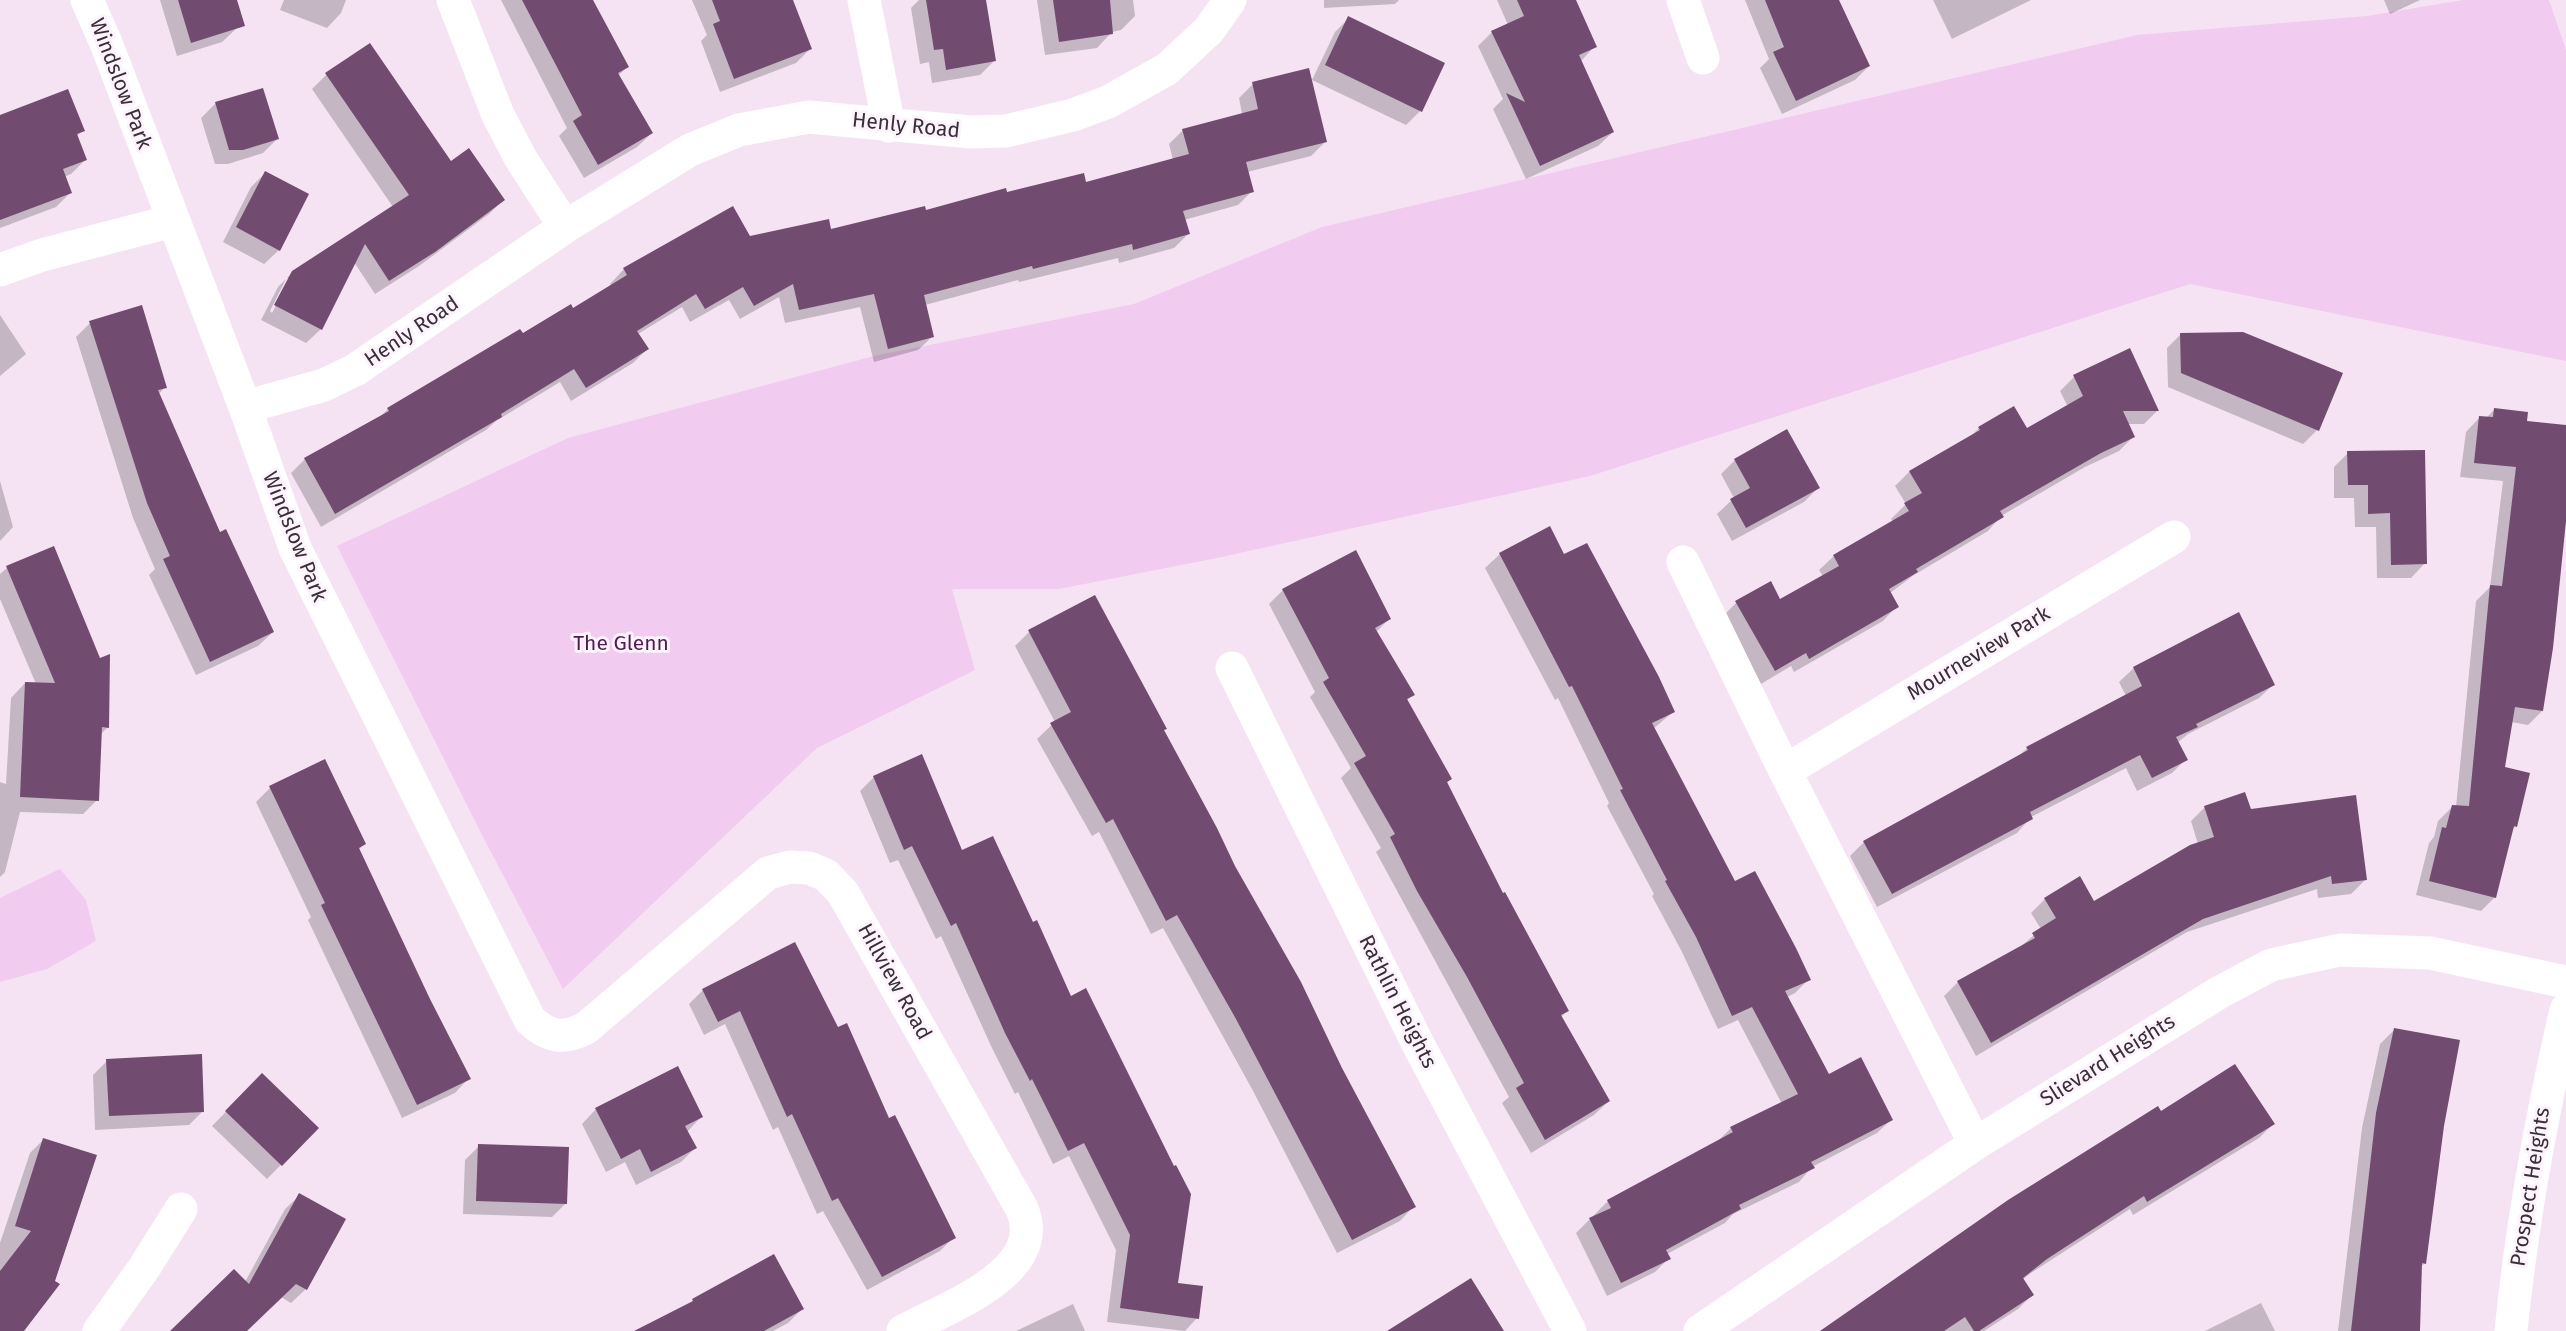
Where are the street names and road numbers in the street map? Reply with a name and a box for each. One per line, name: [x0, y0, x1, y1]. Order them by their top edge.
street label: Windslow Park: [83, 15, 157, 153]
street label: Henly Road: [851, 108, 961, 144]
street label: Henly Road: [360, 291, 464, 373]
street label: Windslow Park: [256, 468, 332, 606]
street label: Mourneview Park: [1903, 601, 2055, 707]
street label: Hillview Road: [852, 919, 936, 1045]
street label: Rathlin Heights: [1353, 931, 1441, 1073]
street label: Slievard Heights: [2036, 1009, 2180, 1113]
street label: Prospect Heights: [2506, 1106, 2556, 1268]

